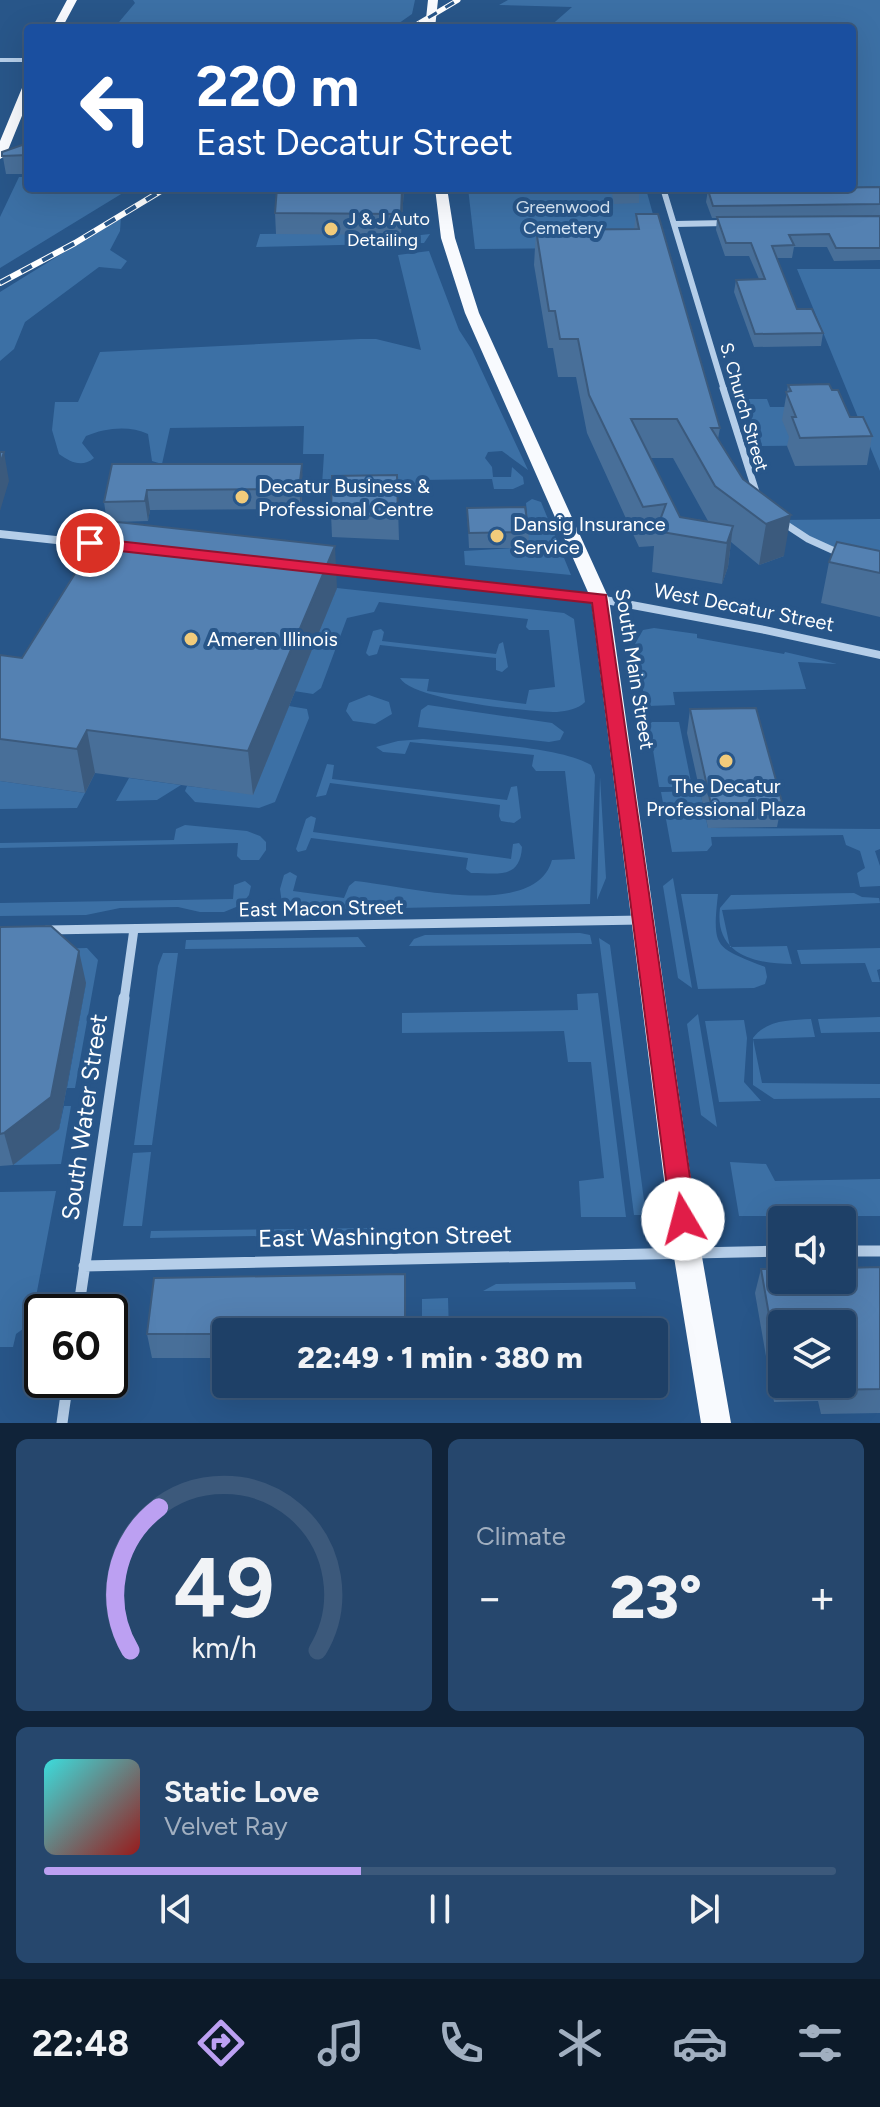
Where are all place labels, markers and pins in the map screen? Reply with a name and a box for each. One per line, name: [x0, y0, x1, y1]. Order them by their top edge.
place label: J & J Auto Detailing: [347, 208, 430, 251]
marker: J & J Auto Detailing: [322, 220, 340, 238]
place label: Decatur Business & Professional Centre: [258, 474, 433, 521]
marker: Decatur Business & Professional Centre: [233, 488, 251, 506]
pin: [56, 509, 124, 577]
place label: Dansig Insurance Service: [513, 512, 666, 559]
marker: Dansig Insurance Service: [488, 527, 506, 545]
place label: Ameren Illinois: [207, 627, 338, 651]
marker: Ameren Illinois: [182, 630, 200, 648]
marker: The Decatur Professional Plaza: [717, 752, 735, 770]
place label: The Decatur Professional Plaza: [646, 774, 806, 821]

